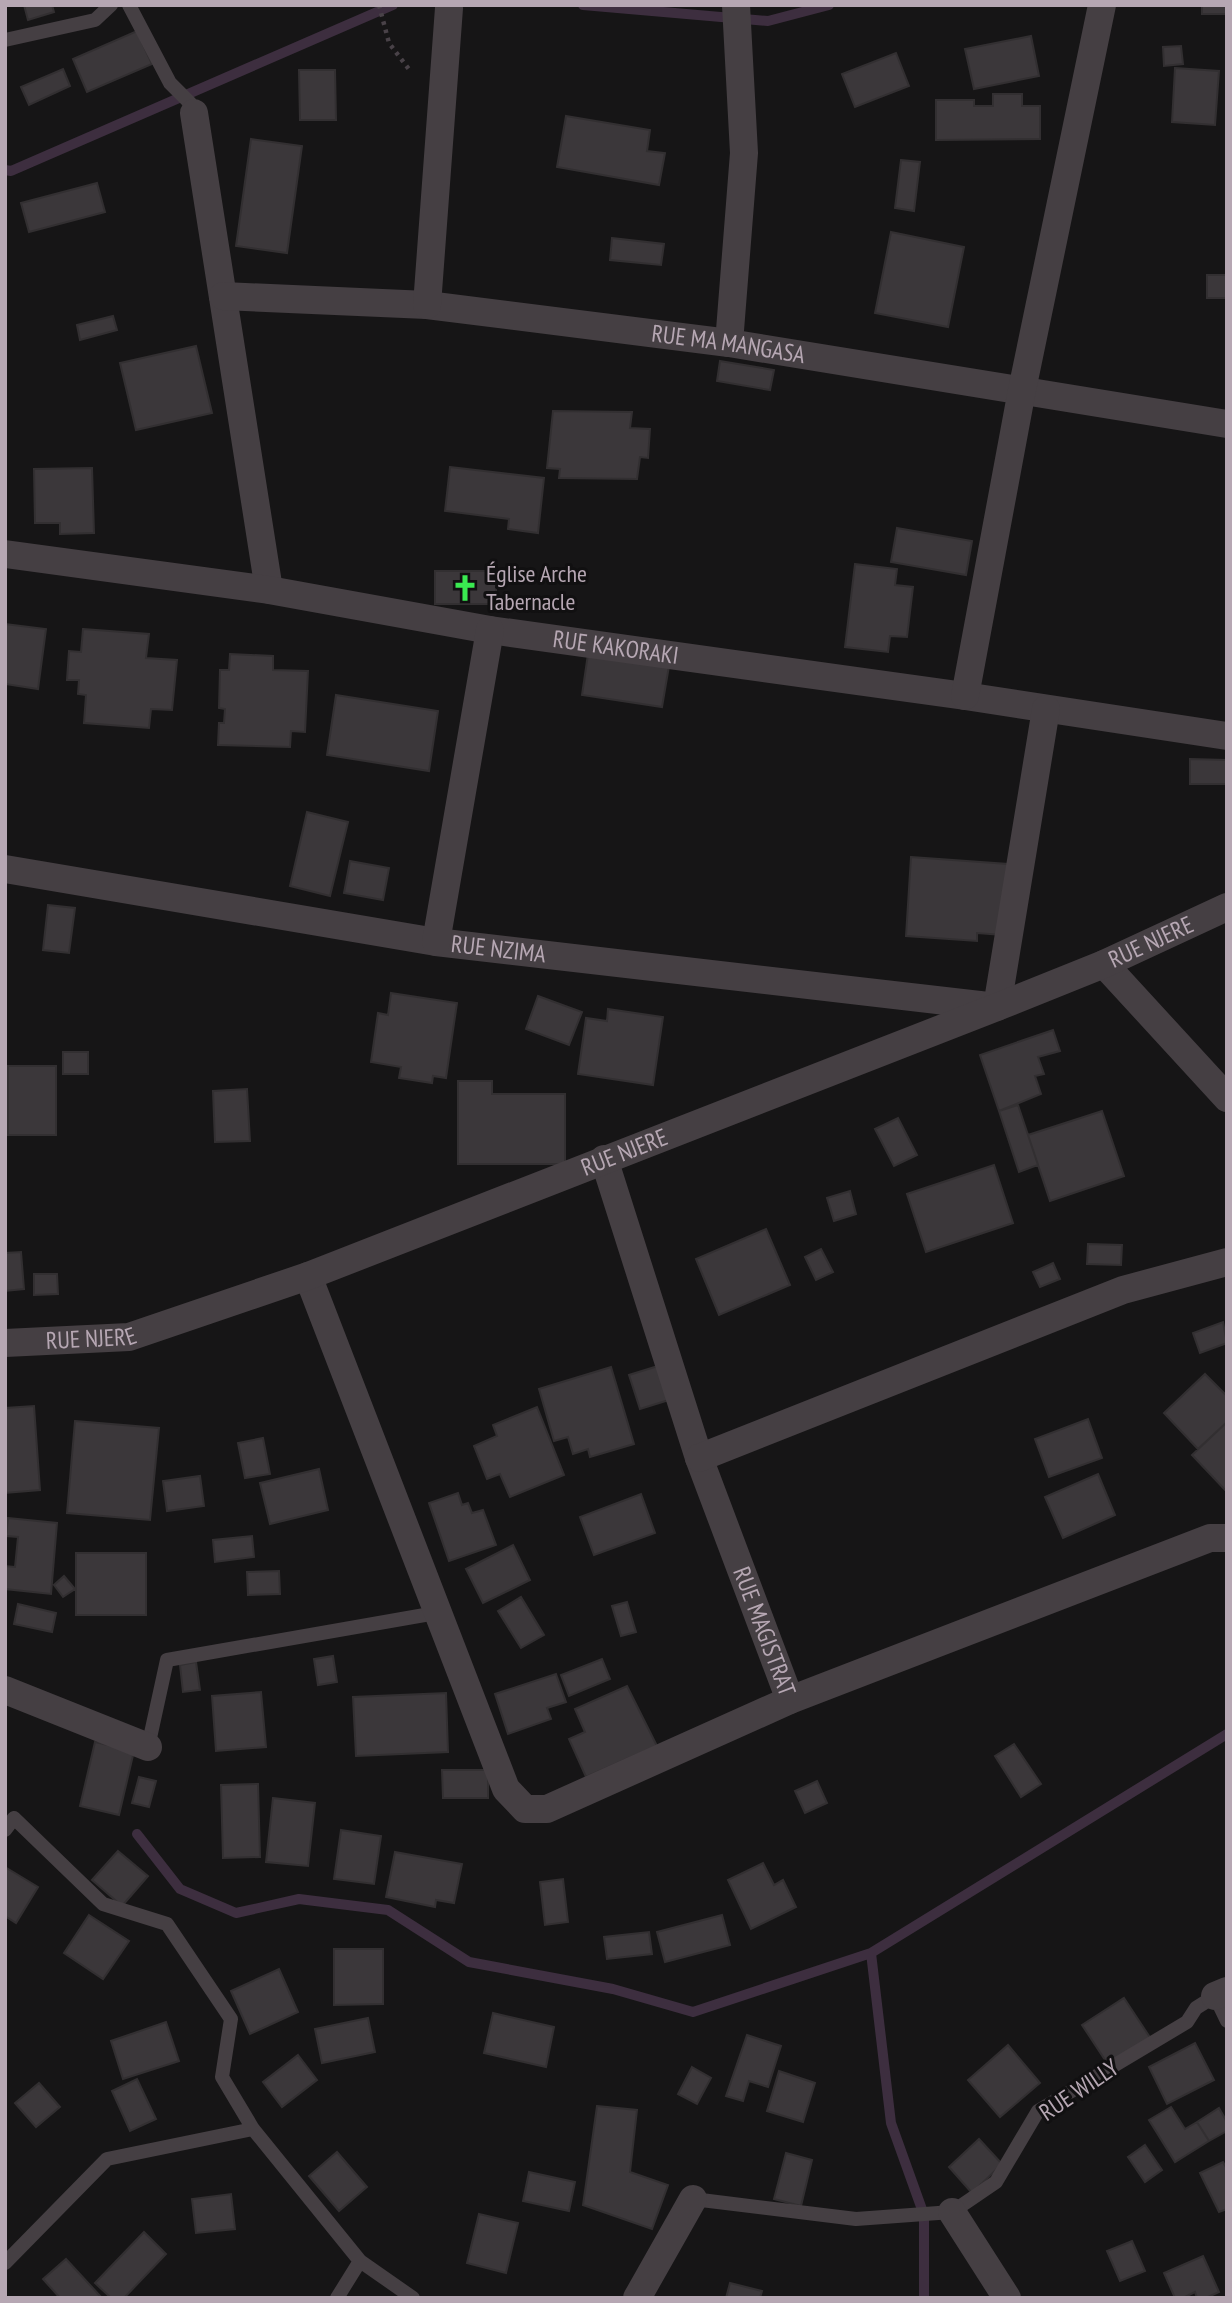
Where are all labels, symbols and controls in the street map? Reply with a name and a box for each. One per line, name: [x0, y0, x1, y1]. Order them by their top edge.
street label: RUE MA MANGASA: [650, 317, 808, 370]
place label: Église Arche Tabernacle: [486, 558, 587, 617]
church icon: Église Arche Tabernacle: [450, 573, 480, 603]
street label: RUE KAKORAKI: [551, 623, 681, 671]
street label: RUE NJERE: [1103, 909, 1198, 975]
street label: RUE NZIMA: [449, 928, 548, 970]
street label: RUE NJERE: [577, 1121, 672, 1183]
street label: RUE NJERE: [45, 1320, 140, 1356]
street label: RUE MAGISTRAT: [726, 1562, 803, 1700]
street label: RUE WILLY: [1033, 2052, 1125, 2127]

